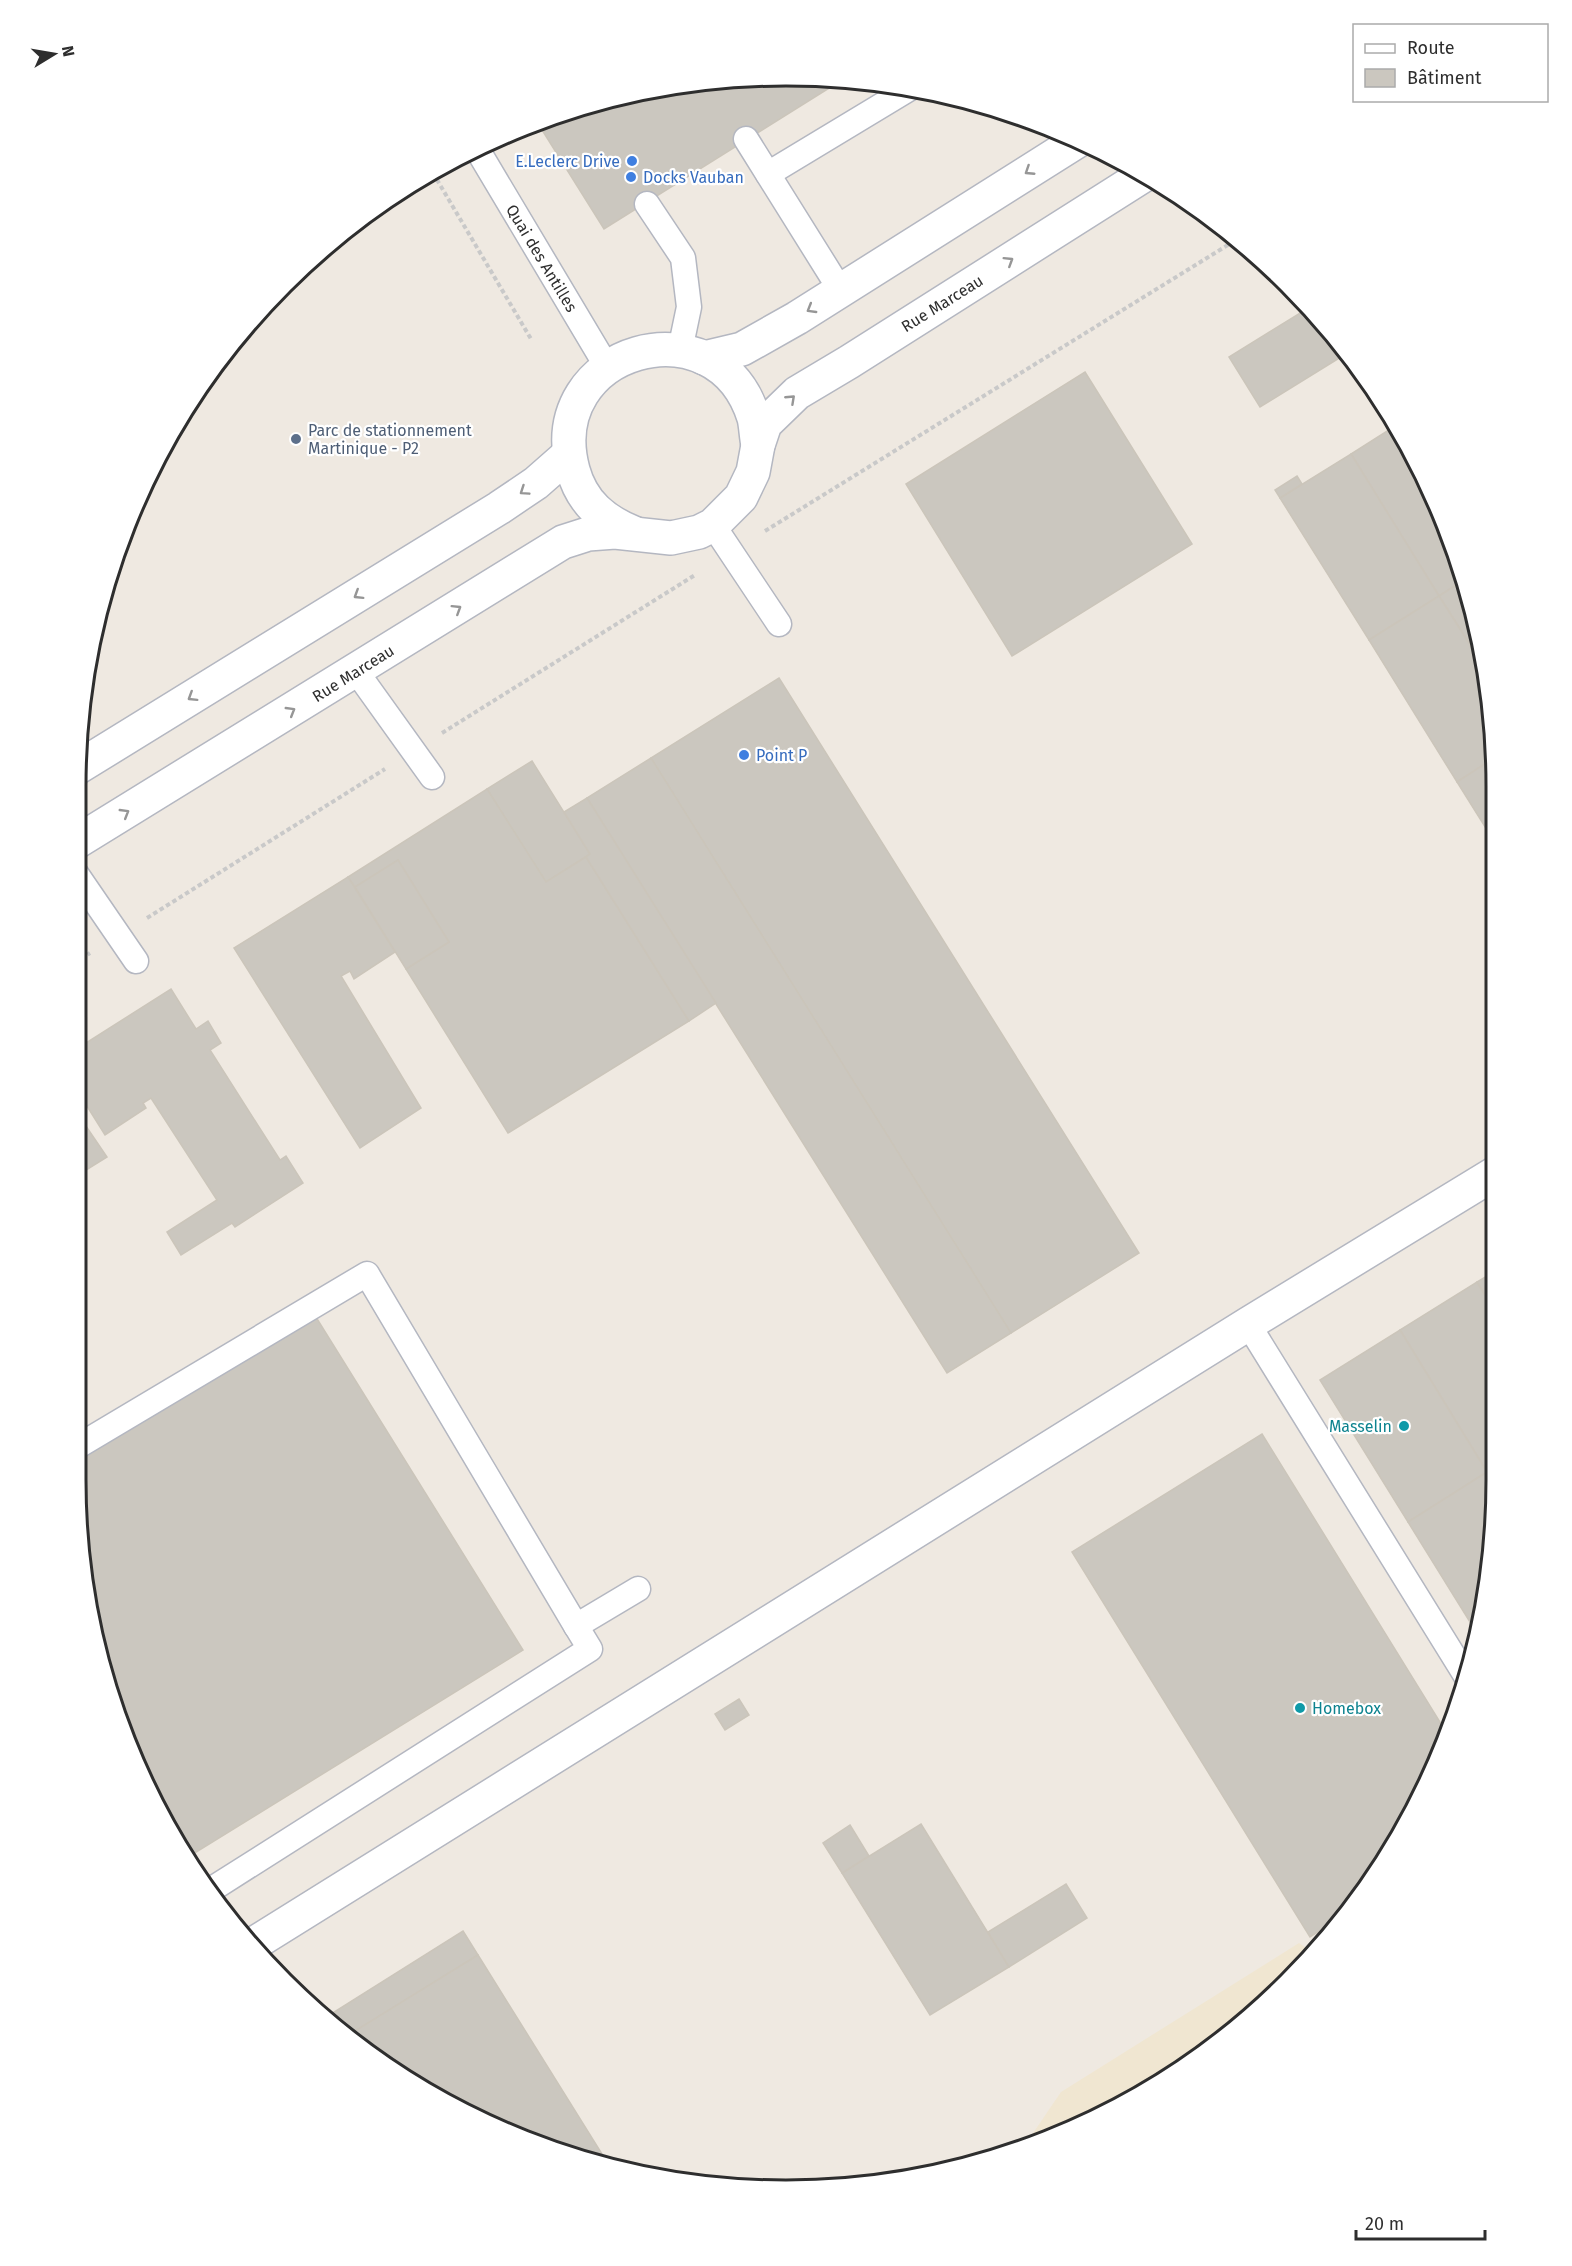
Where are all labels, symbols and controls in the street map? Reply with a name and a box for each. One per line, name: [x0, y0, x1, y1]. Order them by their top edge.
north arrow: [24, 24, 84, 84]
legend: [1353, 24, 1548, 102]
text: Route: [1407, 37, 1455, 59]
text: N: [58, 44, 79, 58]
text: Bâtiment: [1407, 67, 1482, 89]
place label: E.Leclerc Drive: [515, 152, 620, 171]
marker: E.Leclerc Drive: [625, 154, 639, 168]
one-way arrow: [1025, 164, 1035, 176]
place label: Docks Vauban: [643, 168, 744, 187]
marker: Docks Vauban: [624, 170, 638, 184]
street label: Quai des Antilles: [502, 201, 581, 316]
one-way arrow: [1002, 257, 1013, 268]
street label: Rue Marceau: [898, 271, 987, 336]
one-way arrow: [807, 302, 817, 314]
one-way arrow: [784, 395, 795, 406]
place label: Parc de stationnement Martinique - P2: [308, 421, 472, 458]
marker: Parc de stationnement Martinique - P2: [289, 432, 303, 446]
one-way arrow: [519, 484, 530, 495]
one-way arrow: [354, 587, 365, 598]
one-way arrow: [451, 604, 461, 616]
street label: Rue Marceau: [309, 641, 398, 706]
one-way arrow: [188, 689, 198, 701]
one-way arrow: [285, 707, 295, 719]
place label: Point P: [756, 746, 807, 765]
marker: Point P: [737, 748, 751, 762]
one-way arrow: [119, 808, 129, 820]
place label: Masselin: [1329, 1417, 1392, 1436]
marker: Masselin: [1397, 1419, 1411, 1433]
place label: Homebox: [1312, 1699, 1381, 1718]
marker: Homebox: [1293, 1701, 1307, 1715]
scale bar: [1356, 2203, 1485, 2241]
text: 20 m: [1365, 2213, 1404, 2235]

